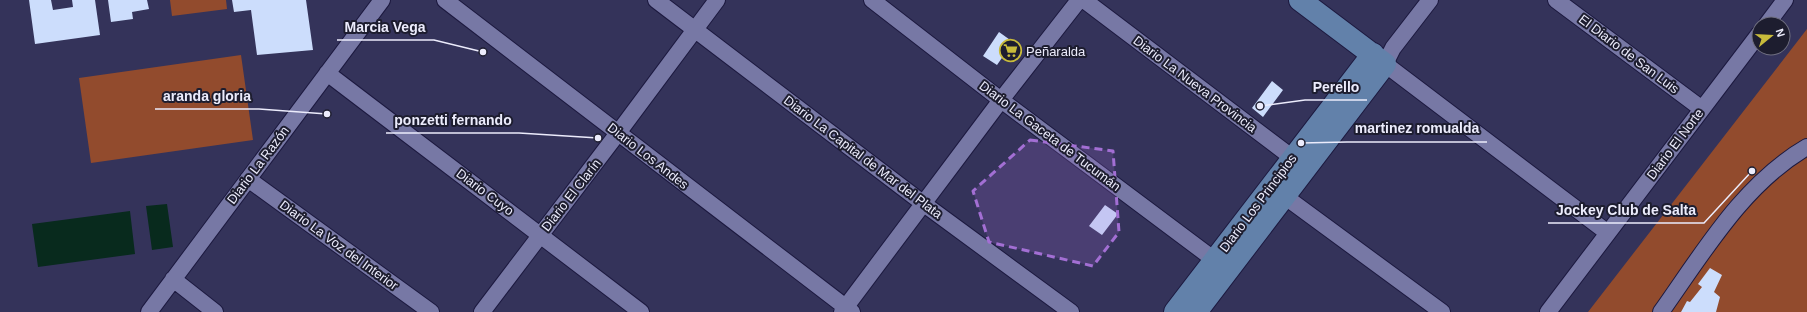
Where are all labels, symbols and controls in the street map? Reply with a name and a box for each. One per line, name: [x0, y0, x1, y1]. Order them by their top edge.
street label: El Diario de San Luis: [1576, 11, 1682, 97]
callout: Marcia Vega: [337, 14, 434, 40]
north arrow: [1751, 16, 1791, 56]
text: Marcia Vega: [345, 19, 426, 35]
text: N: [1774, 27, 1787, 39]
street label: Diario La Nueva Provincia: [1130, 33, 1260, 136]
supermarket icon: Peñaralda: [997, 38, 1023, 64]
place label: Peñaralda: [1026, 44, 1086, 59]
callout: Perello: [1305, 74, 1367, 100]
street label: Diario La Gaceta de Tucumán: [977, 78, 1123, 194]
text: Perello: [1313, 79, 1359, 95]
callout: aranda gloria: [155, 83, 259, 109]
text: aranda gloria: [163, 88, 251, 104]
street label: Diario La Capital de Mar del Plata: [781, 93, 946, 222]
street label: Diario El Norte: [1644, 106, 1706, 182]
callout: ponzetti fernando: [386, 107, 519, 133]
text: ponzetti fernando: [394, 112, 512, 128]
callout: martinez romualda: [1347, 116, 1487, 142]
street label: Diario Los Andes: [605, 120, 692, 192]
text: martinez romualda: [1355, 120, 1479, 136]
street label: Diario La Razón: [224, 123, 292, 207]
street label: Diario Los Principios: [1216, 151, 1300, 255]
street label: Diario El Clarín: [538, 156, 604, 234]
street label: Diario Cuyo: [453, 166, 517, 218]
street label: Diario La Voz del Interior: [277, 197, 402, 293]
callout: Jockey Club de Salta: [1548, 197, 1704, 223]
text: Jockey Club de Salta: [1556, 202, 1696, 218]

